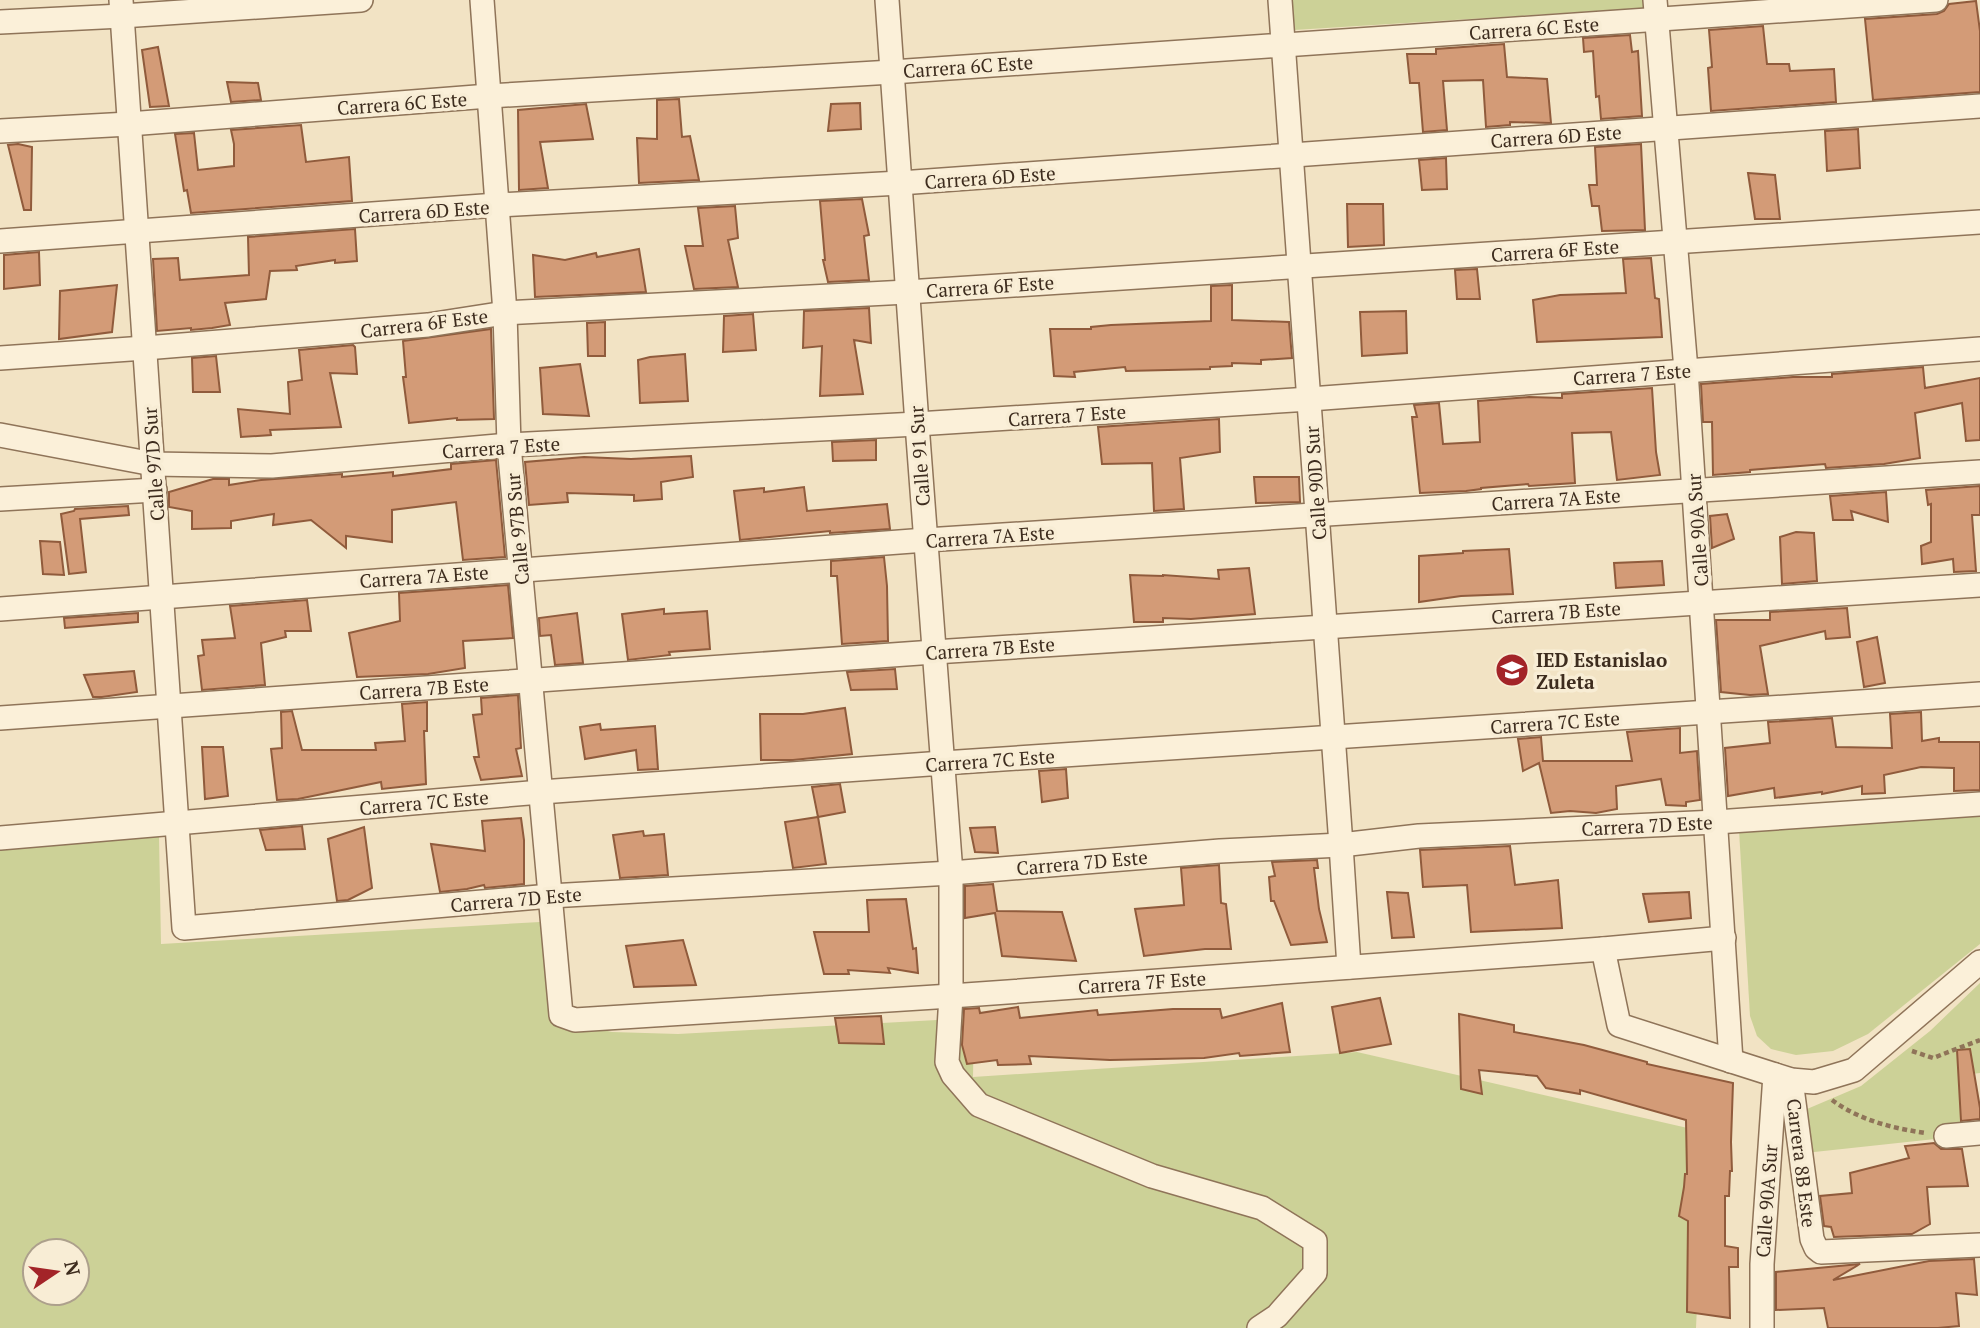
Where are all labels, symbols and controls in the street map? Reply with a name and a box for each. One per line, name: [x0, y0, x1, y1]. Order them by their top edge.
street label: Carrera 6C Este: [1468, 11, 1600, 45]
street label: Carrera 6C Este: [902, 49, 1034, 83]
street label: Carrera 6C Este: [336, 86, 468, 120]
street label: Carrera 6D Este: [1489, 119, 1623, 153]
street label: Carrera 6D Este: [923, 160, 1057, 194]
street label: Carrera 6D Este: [357, 194, 491, 228]
street label: Carrera 6F Este: [1490, 233, 1620, 267]
street label: Carrera 6F Este: [925, 269, 1055, 303]
street label: Carrera 6F Este: [359, 303, 489, 343]
street label: Carrera 7 Este: [1572, 357, 1692, 391]
street label: Carrera 7 Este: [1007, 398, 1127, 432]
street label: Calle 91 Sur: [903, 404, 935, 507]
street label: Calle 97D Sur: [137, 405, 169, 522]
street label: Calle 90D Sur: [1299, 424, 1331, 541]
street label: Carrera 7 Este: [441, 430, 561, 464]
street label: Calle 97B Sur: [500, 471, 534, 586]
street label: Calle 90A Sur: [1681, 472, 1713, 587]
street label: Carrera 7A Este: [1491, 482, 1621, 516]
street label: Carrera 7A Este: [925, 519, 1055, 553]
street label: Carrera 7A Este: [359, 559, 489, 593]
street label: Carrera 7B Este: [1490, 595, 1622, 629]
street label: Carrera 7B Este: [924, 631, 1056, 665]
place label: IED Estanislao Zuleta: [1536, 647, 1667, 694]
school or university icon: IED Estanislao Zuleta: [1493, 651, 1531, 689]
street label: Carrera 7B Este: [358, 671, 490, 705]
street label: Carrera 7C Este: [1489, 705, 1621, 739]
street label: Carrera 7C Este: [924, 743, 1056, 777]
street label: Carrera 7C Este: [358, 784, 490, 820]
street label: Carrera 7D Este: [1581, 809, 1713, 841]
street label: Carrera 7D Este: [1015, 844, 1149, 880]
street label: Carrera 7D Este: [449, 881, 583, 917]
street label: Carrera 7F Este: [1077, 965, 1207, 999]
street label: Carrera 8B Este: [1782, 1097, 1822, 1229]
street label: Calle 90A Sur: [1750, 1143, 1782, 1258]
north arrow: [21, 1237, 91, 1307]
text: N: [59, 1258, 87, 1278]

